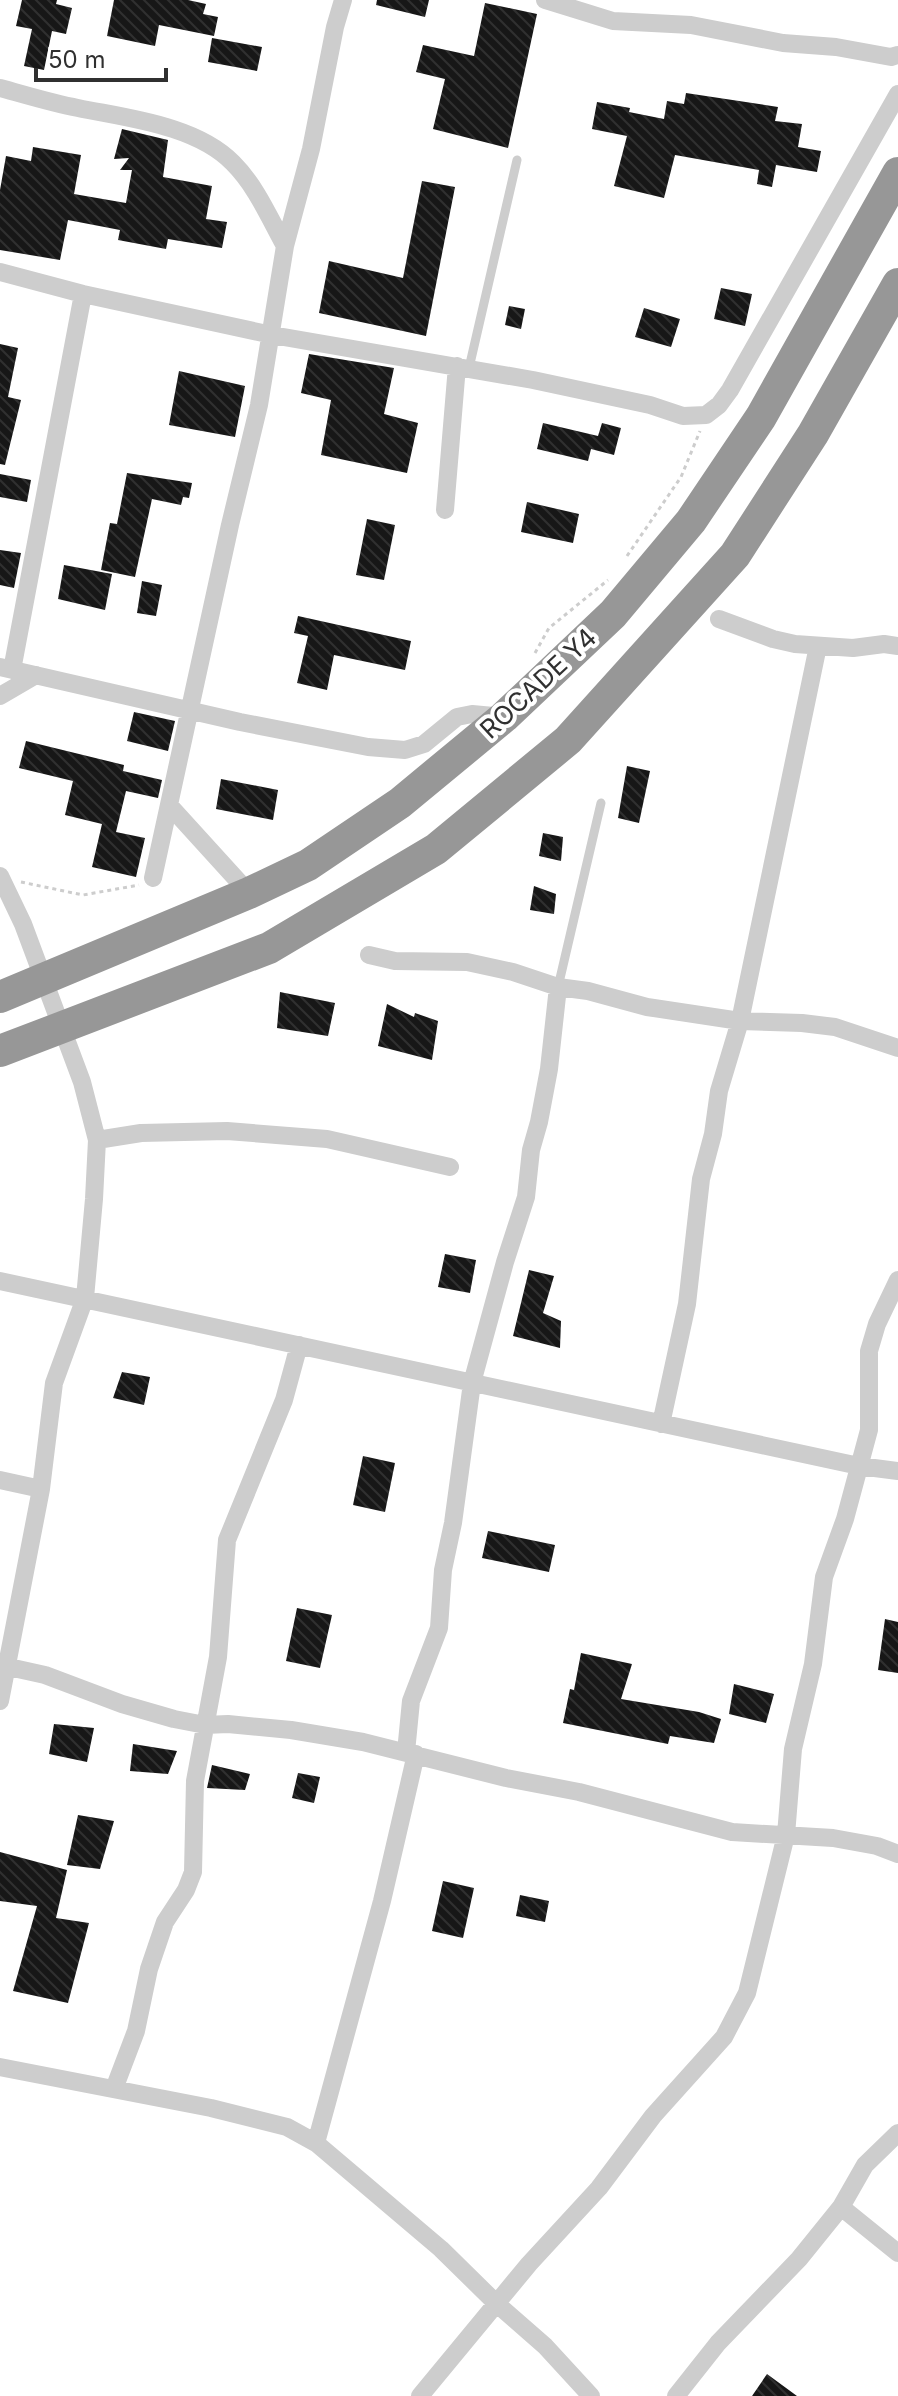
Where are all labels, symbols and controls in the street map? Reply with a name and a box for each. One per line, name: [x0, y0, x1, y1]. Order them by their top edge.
scale bar: [36, 32, 166, 82]
text: 50 m: [48, 45, 106, 74]
street label: ROCADE Y4: [474, 621, 602, 745]

